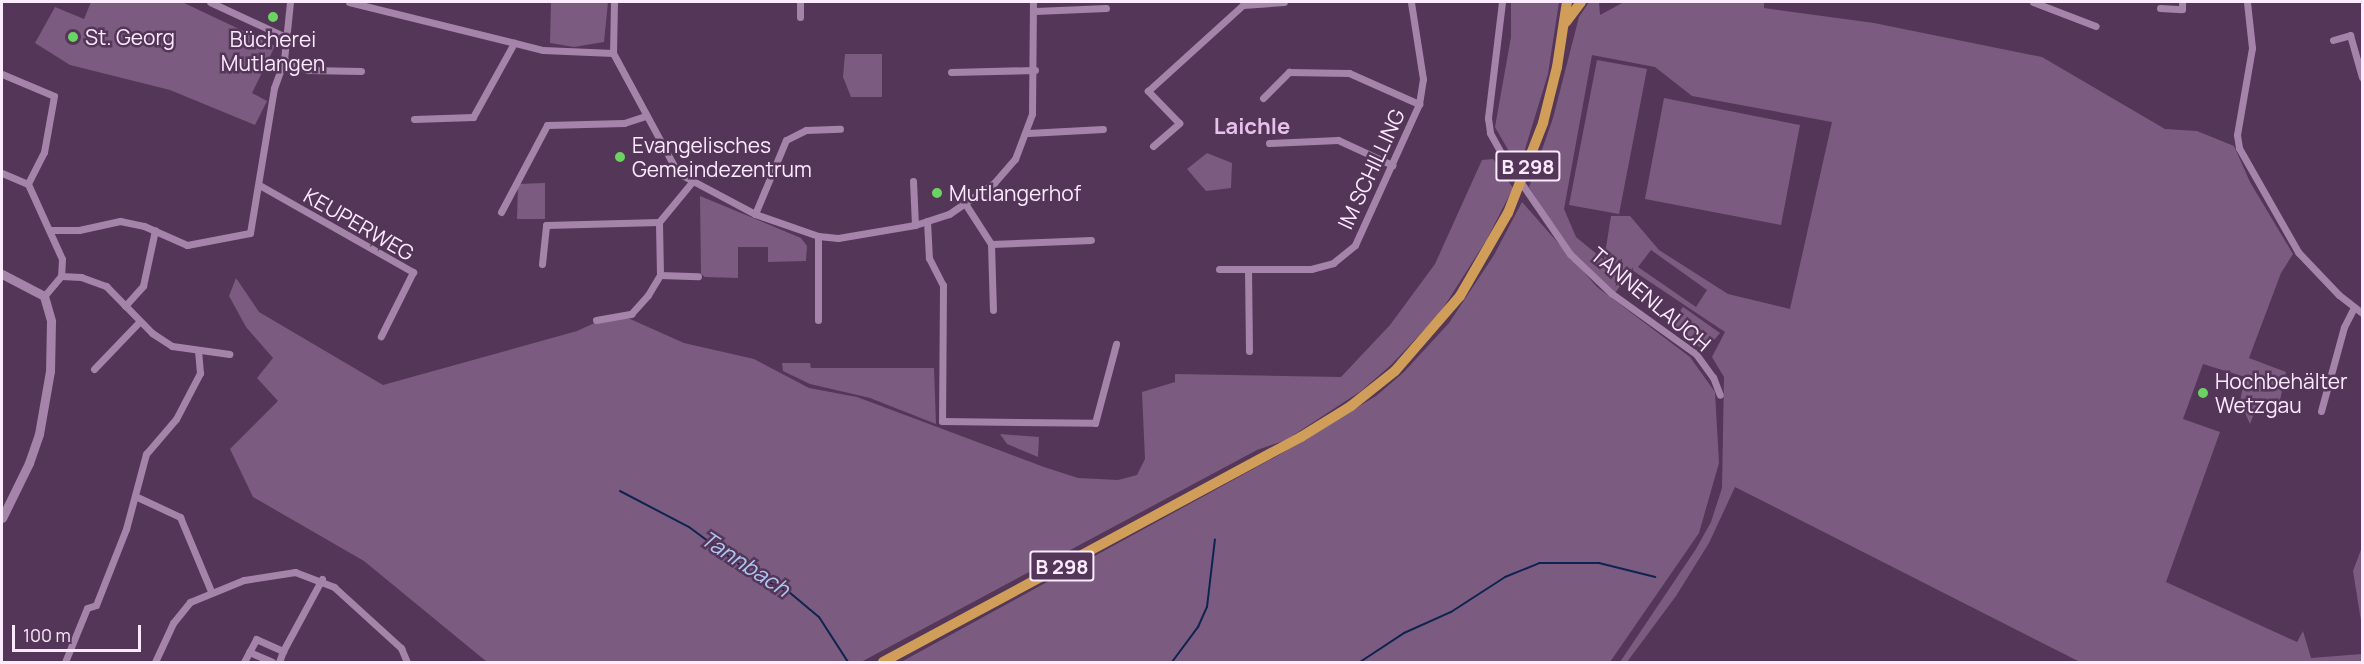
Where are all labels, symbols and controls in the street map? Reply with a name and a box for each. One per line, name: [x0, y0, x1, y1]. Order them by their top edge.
marker: Bücherei Mutlangen: [266, 10, 280, 24]
place label: St. Georg: [85, 24, 175, 50]
place label: Bücherei Mutlangen: [221, 26, 325, 76]
marker: St. Georg: [66, 30, 80, 44]
street label: IM SCHILLING: [1332, 105, 1410, 233]
district label: Laichle: [1214, 114, 1290, 140]
place label: Evangelisches Gemeindezentrum: [632, 132, 812, 182]
road number: B 298: [1495, 149, 1561, 183]
marker: Evangelisches Gemeindezentrum: [613, 150, 627, 164]
place label: Mutlangerhof: [949, 180, 1081, 206]
street label: KEUPERWEG: [299, 182, 419, 266]
marker: Mutlangerhof: [930, 186, 944, 200]
street label: TANNENLAUCH: [1586, 242, 1716, 356]
place label: Hochbehälter Wetzgau: [2215, 368, 2347, 418]
marker: Hochbehälter Wetzgau: [2196, 386, 2210, 400]
water label: Tannbach: [696, 526, 794, 602]
road number: B 298: [1029, 549, 1095, 583]
scale bar: [15, 613, 144, 651]
text: 100 m: [23, 623, 71, 647]

